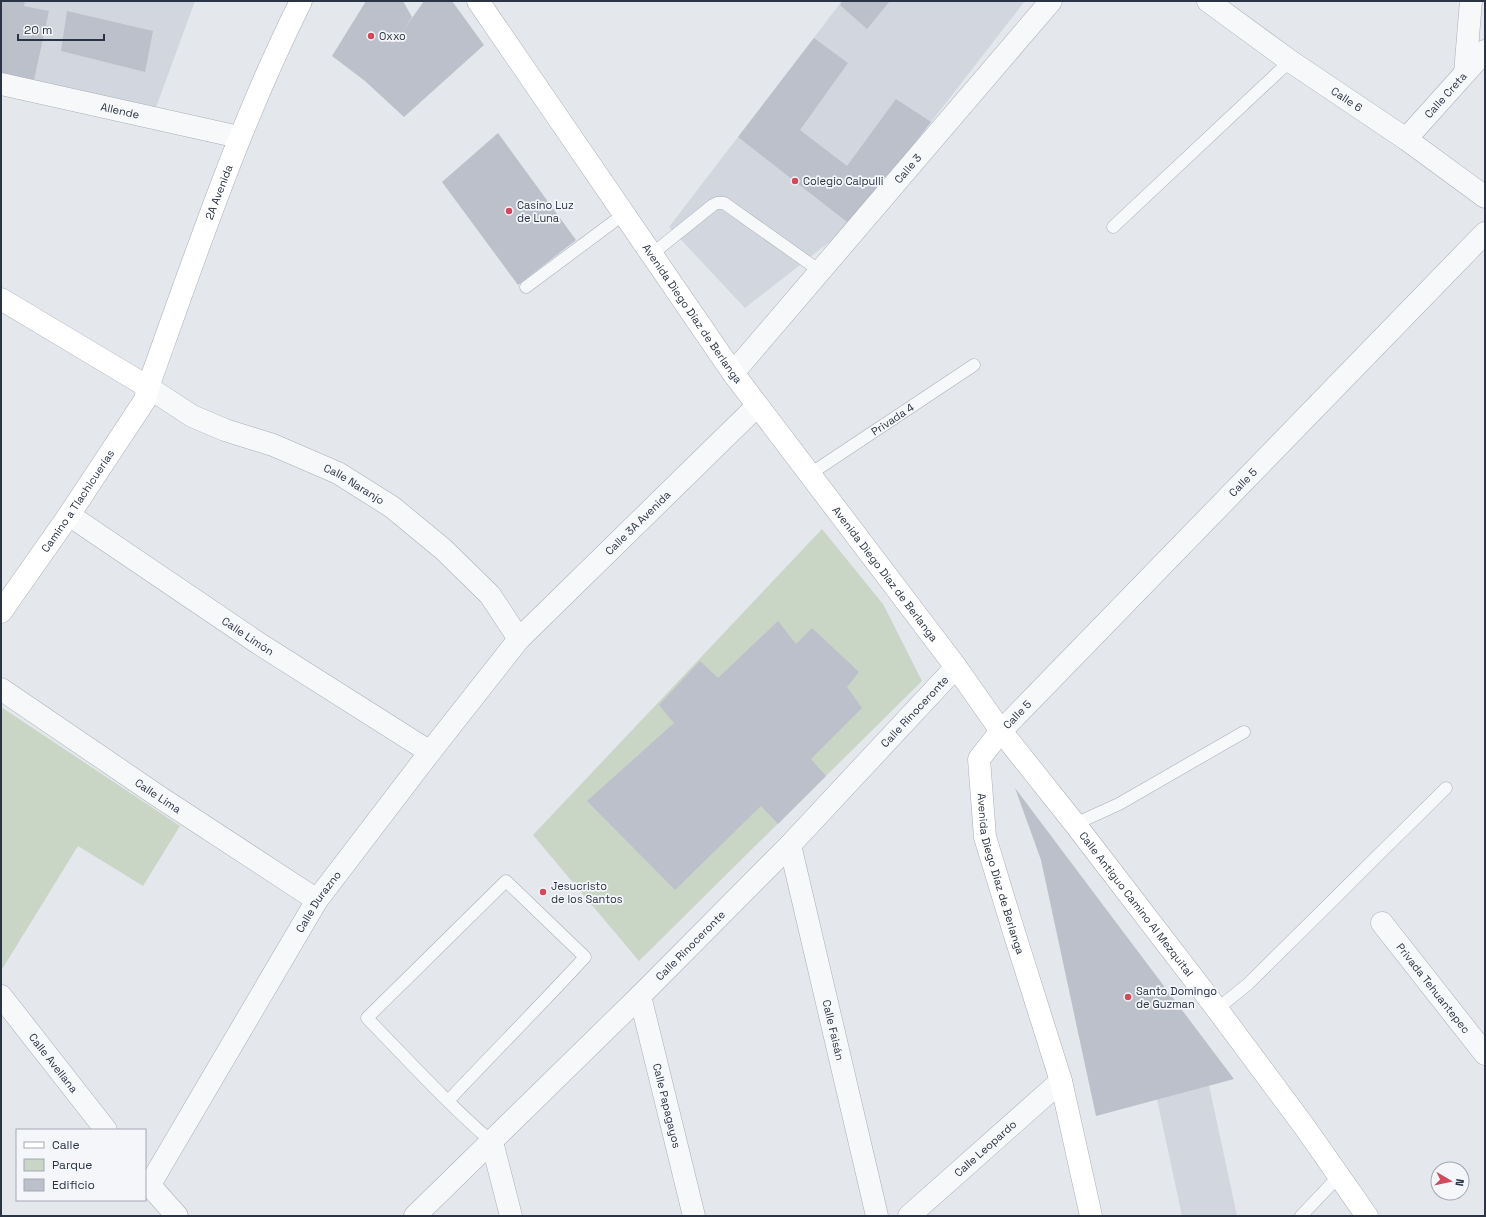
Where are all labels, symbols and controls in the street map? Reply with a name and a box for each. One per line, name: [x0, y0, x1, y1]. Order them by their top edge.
scale bar: [18, 16, 104, 42]
text: 20 m: [24, 22, 52, 38]
place label: Oxxo: [379, 29, 406, 43]
marker: Oxxo: [366, 31, 376, 41]
street label: Calle Creta: [1421, 69, 1470, 121]
street label: Calle 6: [1328, 84, 1365, 115]
street label: Allende: [99, 99, 141, 122]
street label: Calle 3: [891, 150, 925, 186]
street label: 2A Avenida: [202, 162, 236, 222]
place label: Colegio Calpulli: [803, 174, 884, 188]
marker: Colegio Calpulli: [790, 176, 800, 186]
place label: Casino Luz de Luna: [517, 198, 574, 225]
marker: Casino Luz de Luna: [504, 206, 514, 216]
street label: Avenida Diego Díaz de Berlanga: [639, 241, 746, 387]
street label: Privada 4: [868, 400, 917, 438]
street label: Camino a Tlachicuerías: [38, 447, 117, 555]
street label: Calle Naranjo: [322, 461, 387, 508]
street label: Calle 5: [1226, 465, 1260, 499]
street label: Calle 3A Avenida: [602, 487, 674, 558]
street label: Avenida Diego Díaz de Berlanga: [829, 503, 942, 645]
street label: Calle Limón: [219, 614, 277, 658]
street label: Calle Rinoceronte: [878, 673, 951, 750]
street label: Calle 5: [1000, 697, 1034, 732]
street label: Calle Lima: [132, 775, 184, 817]
street label: Avenida Diego Díaz de Berlanga: [975, 793, 1028, 957]
street label: Calle Antiguo Camino Al Mezquital: [1076, 829, 1196, 979]
street label: Calle Durazno: [292, 868, 344, 935]
place label: Jesucristo de los Santos: [551, 879, 623, 906]
marker: Jesucristo de los Santos: [538, 887, 548, 897]
street label: Calle Rinoceronte: [652, 907, 728, 983]
street label: Privada Tehuantepec: [1393, 940, 1473, 1036]
place label: Santo Domingo de Guzman: [1136, 984, 1217, 1011]
marker: Santo Domingo de Guzman: [1123, 992, 1133, 1002]
street label: Calle Faisán: [819, 998, 847, 1062]
street label: Calle Avellana: [26, 1030, 81, 1096]
street label: Calle Papagayos: [650, 1062, 684, 1150]
street label: Calle Leopardo: [951, 1117, 1019, 1180]
legend: [16, 1129, 146, 1201]
text: Calle: [52, 1137, 80, 1153]
text: Parque: [52, 1157, 92, 1173]
north arrow: [1430, 1161, 1470, 1201]
text: Edificio: [52, 1177, 95, 1193]
text: N: [1452, 1178, 1467, 1187]

